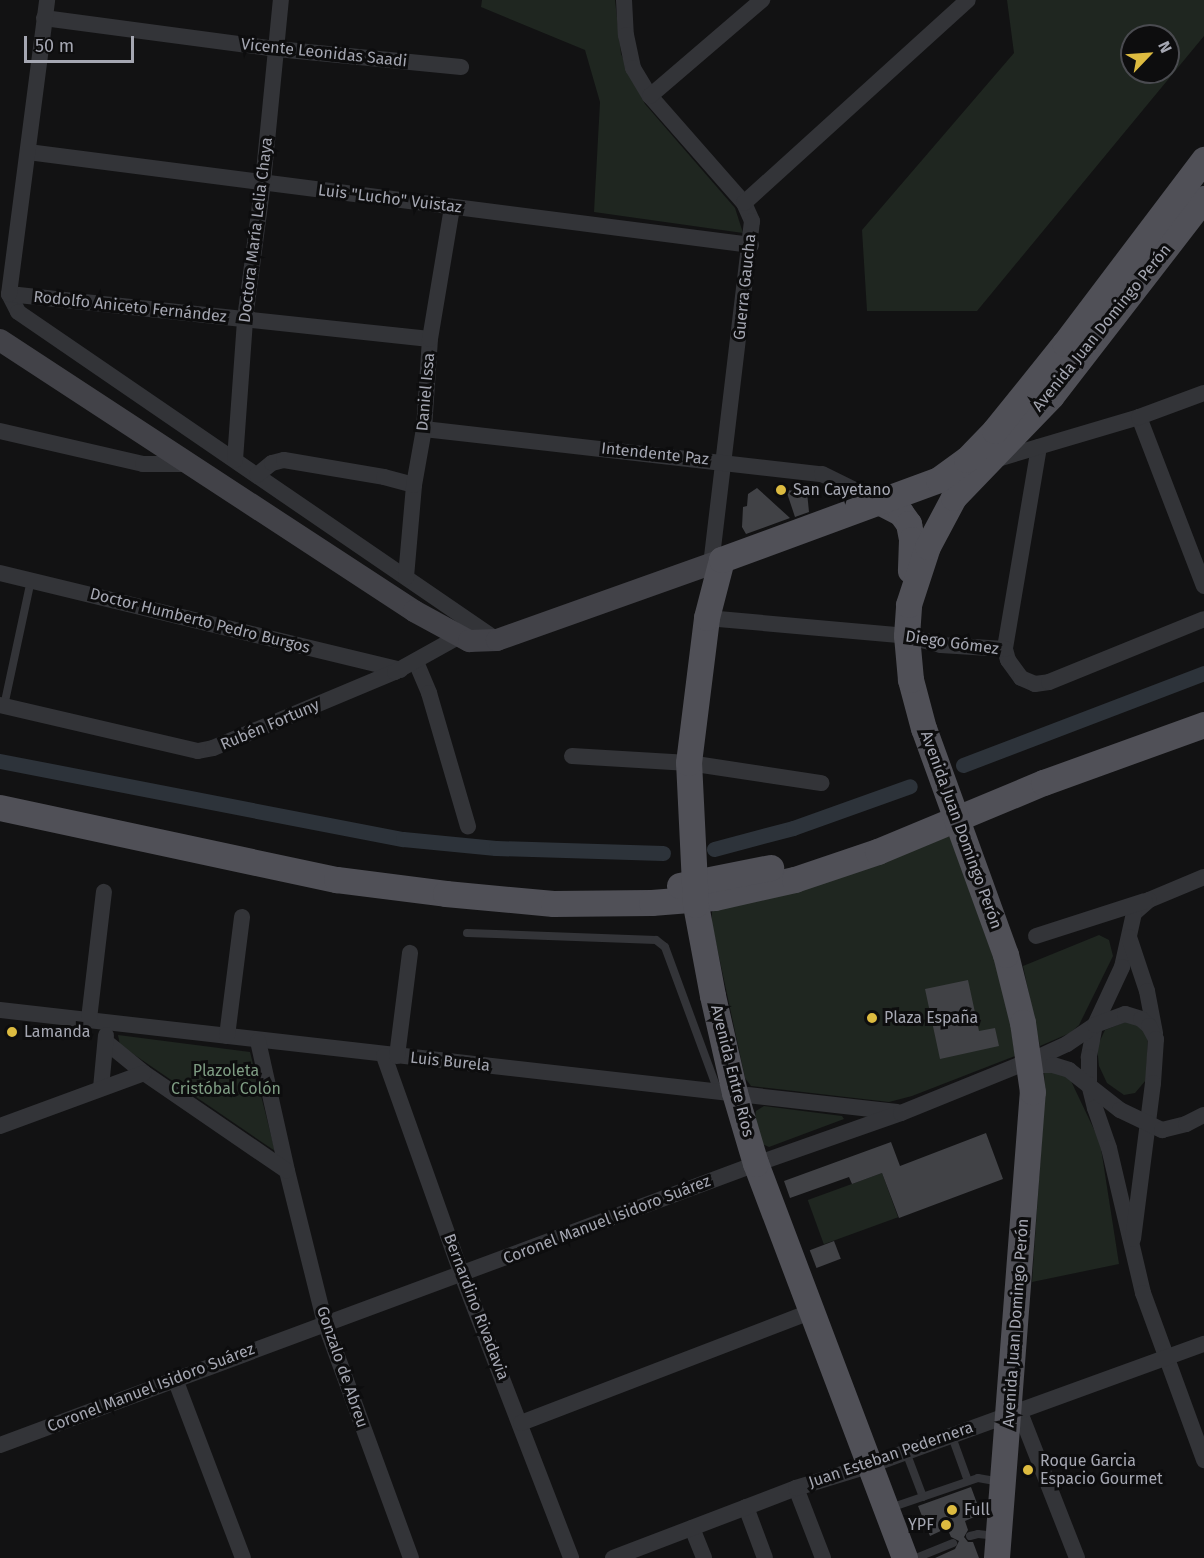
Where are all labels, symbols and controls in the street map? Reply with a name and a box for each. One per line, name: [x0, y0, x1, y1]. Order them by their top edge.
scale bar: [27, 24, 136, 62]
north arrow: [1120, 24, 1180, 84]
text: 50 m: [35, 35, 74, 57]
street label: Vicente Leonidas Saadi: [240, 35, 408, 71]
text: N: [1154, 38, 1176, 56]
street label: Doctora María Lelia Chaya: [235, 136, 277, 324]
street label: Luis "Lucho" Vuistaz: [317, 181, 463, 217]
street label: Guerra Gaucha: [730, 233, 760, 341]
street label: Avenida Juan Domingo Perón: [1029, 241, 1175, 415]
street label: Rodolfo Aniceto Fernández: [32, 287, 228, 327]
street label: Daniel Issa: [413, 352, 439, 432]
street label: Intendente Paz: [600, 439, 710, 469]
place label: San Cayetano: [793, 480, 891, 500]
marker: San Cayetano: [774, 483, 788, 497]
street label: Doctor Humberto Pedro Burgos: [88, 584, 312, 658]
street label: Diego Gómez: [904, 627, 1000, 659]
street label: Rubén Fortuny: [218, 695, 322, 755]
street label: Avenida Juan Domingo Perón: [916, 728, 1006, 932]
street label: Avenida Entre Ríos: [706, 1003, 758, 1139]
place label: Plaza España: [884, 1008, 978, 1028]
marker: Plaza España: [865, 1011, 879, 1025]
place label: Lamanda: [24, 1022, 91, 1042]
marker: Lamanda: [5, 1025, 19, 1039]
street label: Luis Burela: [409, 1048, 491, 1076]
park label: Plazoleta Cristóbal Colón: [171, 1061, 281, 1099]
street label: Coronel Manuel Isidoro Suárez: [501, 1172, 713, 1268]
street label: Avenida Juan Domingo Perón: [999, 1218, 1033, 1428]
street label: Bernardino Rivadavia: [439, 1231, 513, 1383]
street label: Gonzalo de Abreu: [312, 1304, 372, 1430]
street label: Coronel Manuel Isidoro Suárez: [45, 1340, 257, 1436]
street label: Juan Esteban Pedernera: [806, 1418, 976, 1492]
place label: Roque Garcia Espacio Gourmet: [1040, 1451, 1163, 1489]
marker: Roque Garcia Espacio Gourmet: [1021, 1463, 1035, 1477]
place label: Full: [964, 1500, 990, 1520]
marker: Full: [945, 1503, 959, 1517]
place label: YPF: [908, 1515, 934, 1535]
marker: YPF: [939, 1518, 953, 1532]

